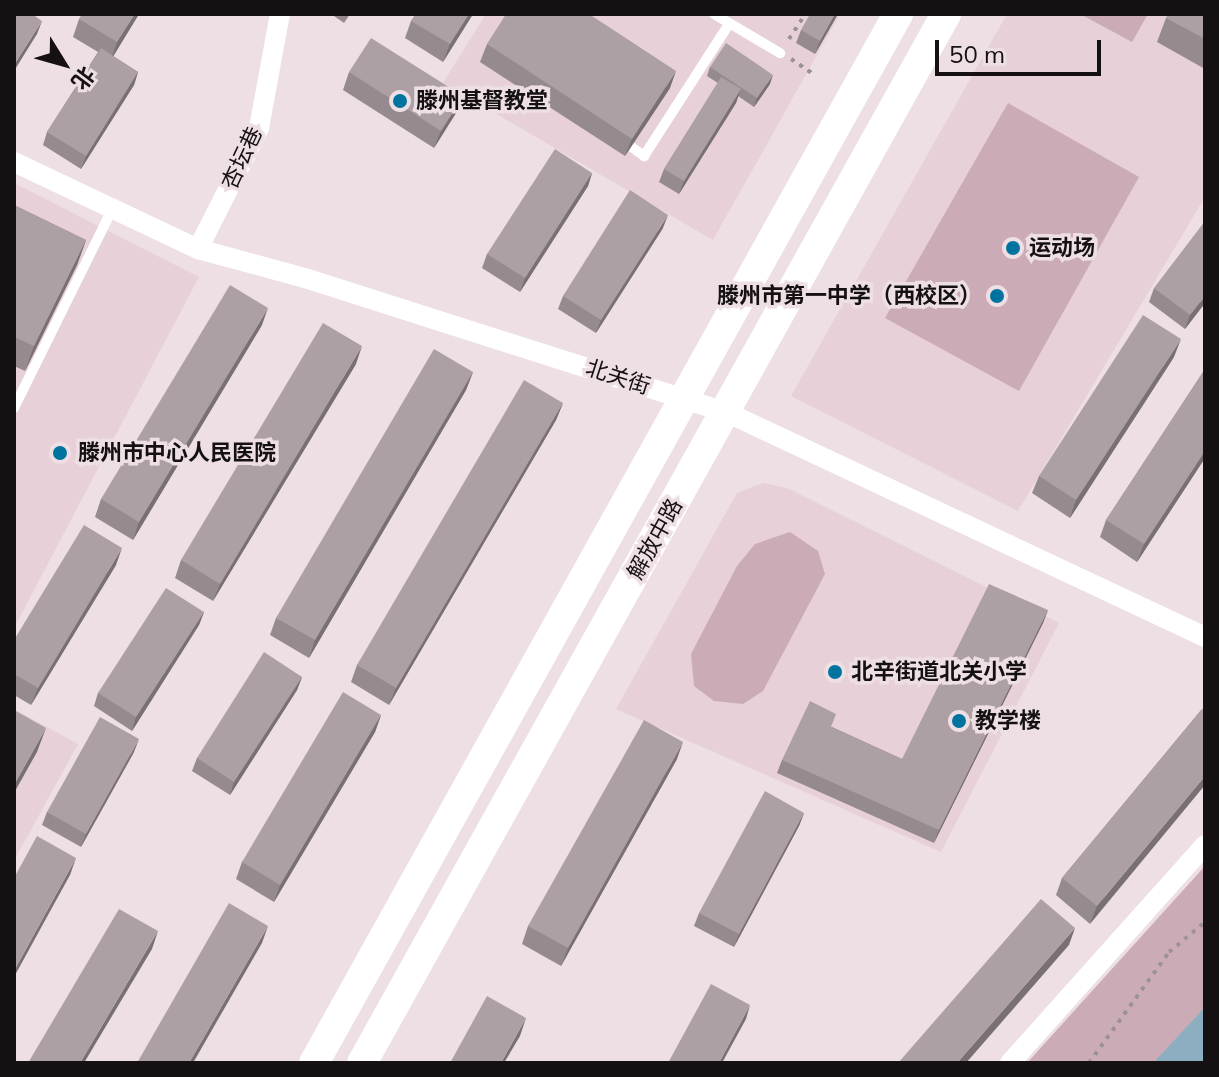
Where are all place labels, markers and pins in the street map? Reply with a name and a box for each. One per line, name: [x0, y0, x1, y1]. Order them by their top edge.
place label: 滕州基督教堂: [416, 88, 548, 114]
marker: 滕州基督教堂: [391, 92, 409, 110]
place label: 运动场: [1029, 235, 1095, 261]
marker: 运动场: [1004, 239, 1022, 257]
place label: 滕州市第一中学（西校区）: [717, 283, 981, 309]
marker: 滕州市第一中学（西校区）: [988, 287, 1006, 305]
place label: 滕州市中心人民医院: [78, 440, 276, 466]
marker: 滕州市中心人民医院: [49, 442, 71, 464]
place label: 北辛街道北关小学: [851, 659, 1027, 685]
marker: 北辛街道北关小学: [826, 663, 844, 681]
place label: 教学楼: [975, 708, 1041, 734]
marker: 教学楼: [950, 712, 968, 730]

